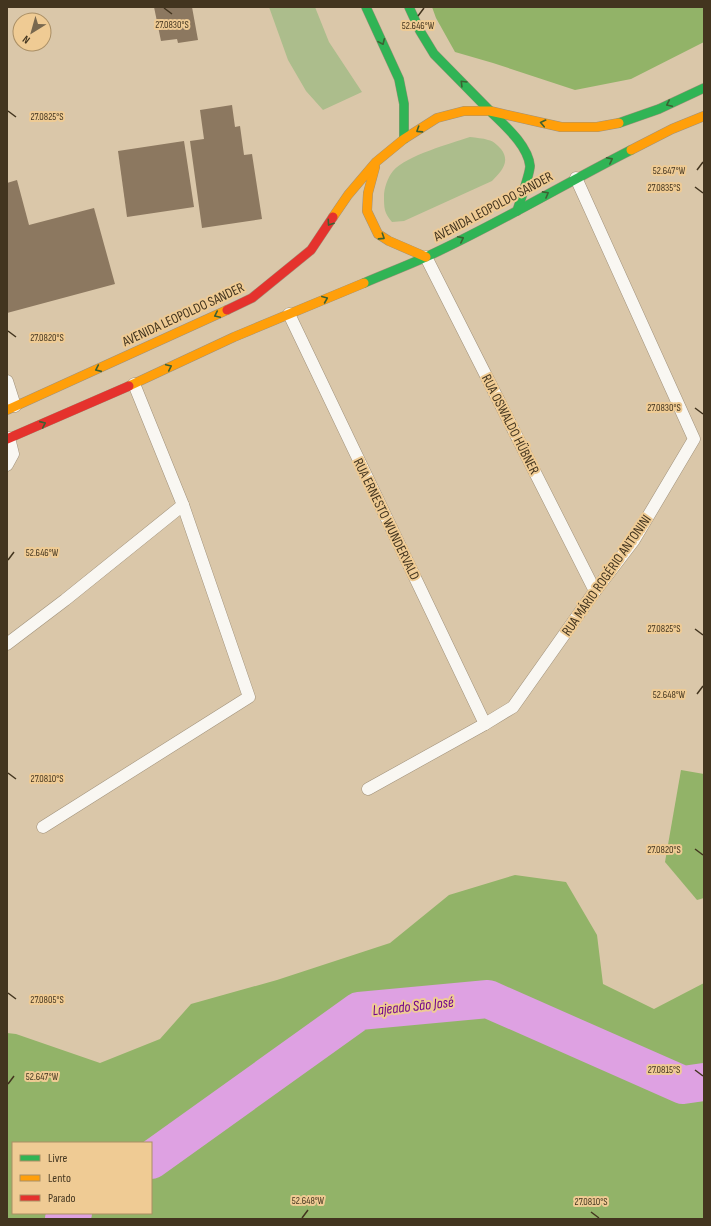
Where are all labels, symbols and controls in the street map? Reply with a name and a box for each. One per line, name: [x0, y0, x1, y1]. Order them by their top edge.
north arrow: [12, 12, 52, 52]
text: 27.0830°S: [155, 19, 189, 31]
text: 52.646°W: [402, 20, 435, 32]
text: N: [20, 33, 33, 47]
one-way arrow: [377, 38, 385, 46]
one-way arrow: [460, 80, 468, 88]
one-way arrow: [665, 99, 673, 107]
text: 27.0825°S: [30, 111, 64, 123]
one-way arrow: [540, 119, 546, 127]
one-way arrow: [416, 125, 423, 132]
one-way arrow: [606, 158, 614, 165]
text: 52.647°W: [653, 165, 686, 177]
street label: AVENIDA LEOPOLDO SANDER: [430, 168, 556, 246]
text: 27.0835°S: [647, 182, 681, 194]
one-way arrow: [542, 192, 549, 199]
one-way arrow: [327, 219, 334, 226]
one-way arrow: [378, 232, 385, 239]
one-way arrow: [457, 236, 464, 244]
street label: AVENIDA LEOPOLDO SANDER: [119, 279, 247, 351]
one-way arrow: [321, 296, 329, 304]
one-way arrow: [213, 310, 221, 318]
text: 27.0820°S: [30, 332, 64, 344]
one-way arrow: [95, 364, 102, 372]
one-way arrow: [165, 364, 173, 372]
street label: RUA OSWALDO HÜBNER: [478, 371, 543, 478]
text: 27.0830°S: [647, 402, 681, 414]
one-way arrow: [39, 420, 46, 428]
street label: RUA ERNESTO WUNDERVALD: [350, 456, 423, 583]
street label: RUA MÁRIO ROGÉRIO ANTONINI: [558, 511, 655, 639]
text: 52.646°W: [26, 547, 59, 559]
text: 27.0825°S: [647, 623, 681, 635]
text: 52.648°W: [653, 689, 686, 701]
text: 27.0810°S: [31, 773, 63, 785]
text: 27.0820°S: [647, 844, 681, 856]
water label: Lajeado São José: [372, 993, 455, 1020]
text: 27.0805°S: [30, 994, 64, 1006]
text: 27.0815°S: [648, 1064, 680, 1076]
text: 52.647°W: [26, 1071, 59, 1083]
legend: [12, 1142, 152, 1214]
text: Livre: [48, 1151, 68, 1166]
text: Lento: [48, 1171, 71, 1186]
text: Parado: [48, 1191, 75, 1206]
text: 52.648°W: [292, 1195, 325, 1207]
text: 27.0810°S: [575, 1196, 607, 1208]

